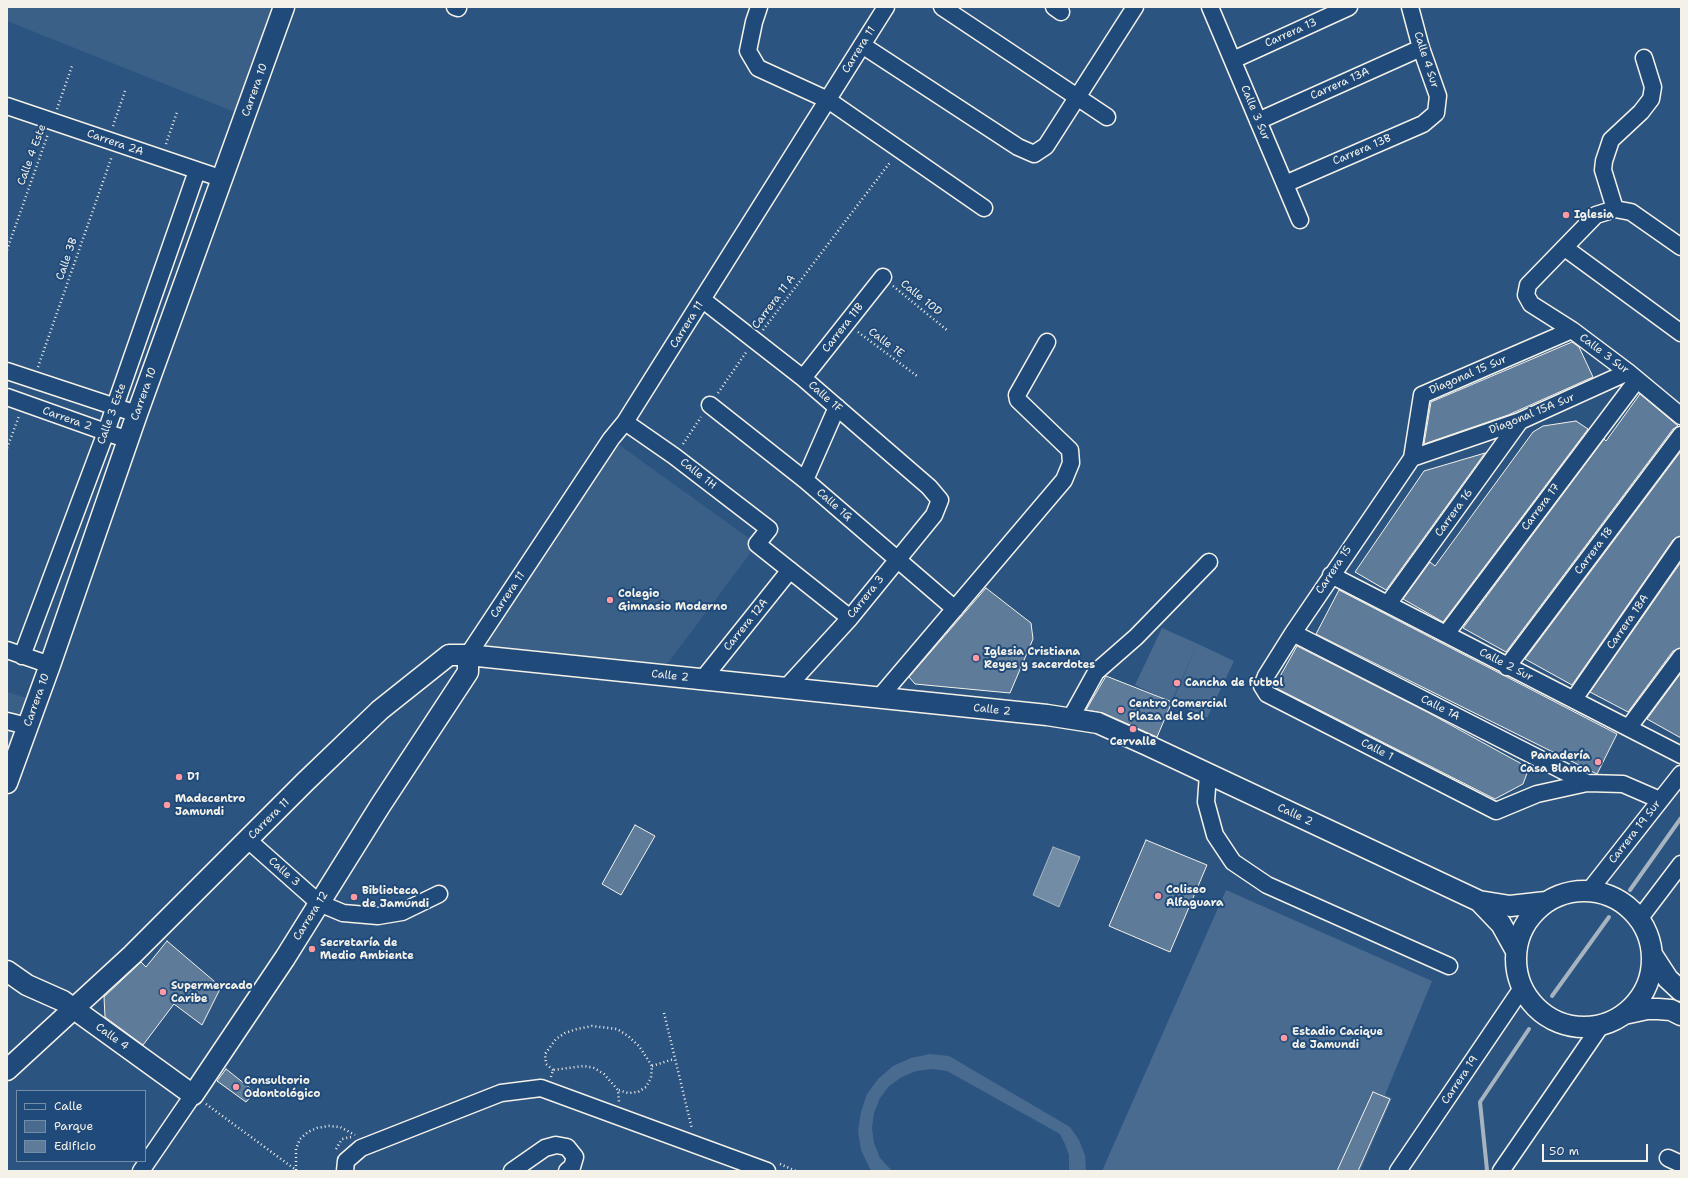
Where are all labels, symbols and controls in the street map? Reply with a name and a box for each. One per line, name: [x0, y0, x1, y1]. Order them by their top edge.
street label: Carrera 13: [1263, 16, 1319, 50]
street label: Carrera 11: [839, 24, 879, 76]
street label: Calle 4 Sur: [1411, 30, 1441, 90]
street label: Carrera 10: [239, 62, 271, 118]
street label: Carrera 13A: [1308, 65, 1372, 103]
street label: Calle 3 Sur: [1237, 83, 1273, 143]
street label: Calle 4 Este: [15, 123, 49, 187]
street label: Carrera 2A: [85, 127, 145, 159]
street label: Carrera 13B: [1331, 132, 1393, 168]
place label: Iglesia: [1574, 208, 1614, 222]
marker: Iglesia: [1561, 210, 1571, 220]
street label: Calle 3B: [54, 236, 80, 282]
street label: Carrera 11 A: [749, 272, 799, 332]
street label: Calle 10D: [898, 277, 944, 319]
street label: Carrera 11: [667, 299, 707, 351]
street label: Carrera 11B: [820, 301, 866, 355]
street label: Calle 1E: [866, 325, 906, 361]
street label: Calle 3 Sur: [1577, 331, 1631, 377]
street label: Diagonal 15 Sur: [1427, 353, 1509, 397]
street label: Carrera 10: [128, 366, 160, 422]
street label: Calle 1F: [805, 379, 845, 415]
street label: Calle 3 Este: [95, 382, 129, 446]
street label: Diagonal 15A Sur: [1487, 391, 1577, 437]
street label: Carrera 2: [40, 404, 94, 434]
street label: Calle 1H: [677, 456, 719, 492]
street label: Carrera 17: [1519, 481, 1563, 533]
street label: Calle 1G: [814, 486, 854, 524]
street label: Carrera 16: [1432, 487, 1476, 539]
street label: Carrera 18: [1572, 525, 1616, 577]
street label: Carrera 15: [1313, 544, 1355, 596]
street label: Carrera 11: [488, 569, 528, 621]
street label: Carrera 3: [845, 573, 887, 621]
place label: Colegio Gimnasio Moderno: [618, 587, 727, 613]
street label: Carrera 18A: [1604, 592, 1652, 652]
marker: Colegio Gimnasio Moderno: [605, 595, 615, 605]
street label: Carrera 12A: [721, 596, 771, 654]
place label: Iglesia Cristiana Reyes y sacerdotes: [984, 645, 1095, 671]
street label: Calle 2 Sur: [1477, 646, 1535, 684]
marker: Iglesia Cristiana Reyes y sacerdotes: [971, 653, 981, 663]
street label: Calle 2: [651, 667, 689, 685]
street label: Carrera 10: [21, 672, 53, 728]
place label: Cancha de futbol: [1185, 676, 1283, 690]
marker: Cancha de futbol: [1172, 678, 1182, 688]
street label: Calle 1A: [1418, 693, 1462, 723]
place label: Centro Comercial Plaza del Sol: [1129, 697, 1227, 723]
street label: Calle 2: [973, 701, 1011, 719]
marker: Centro Comercial Plaza del Sol: [1116, 705, 1126, 715]
marker: Cervalle: [1128, 724, 1138, 734]
place label: Cervalle: [1110, 735, 1156, 749]
street label: Calle 1: [1359, 736, 1395, 764]
place label: Panadería Casa Blanca: [1520, 749, 1590, 775]
marker: Panadería Casa Blanca: [1593, 757, 1603, 767]
place label: D1: [187, 770, 199, 784]
marker: D1: [174, 772, 184, 782]
place label: Madecentro Jamundi: [175, 792, 246, 818]
street label: Carrera 11: [246, 796, 292, 842]
street label: Carrera 19 Sur: [1606, 798, 1664, 866]
marker: Madecentro Jamundi: [162, 800, 172, 810]
street label: Calle 2: [1275, 801, 1315, 829]
street label: Calle 3: [265, 855, 303, 889]
place label: Coliseo Alfaguara: [1166, 883, 1224, 909]
place label: Biblioteca de Jamundi: [362, 884, 429, 910]
street label: Carrera 12: [291, 889, 331, 943]
marker: Coliseo Alfaguara: [1153, 891, 1163, 901]
marker: Biblioteca de Jamundi: [349, 892, 359, 902]
place label: Secretaría de Medio Ambiente: [320, 936, 414, 962]
marker: Secretaría de Medio Ambiente: [307, 944, 317, 954]
place label: Supermercado Caribe: [171, 979, 253, 1005]
marker: Supermercado Caribe: [158, 987, 168, 997]
street label: Calle 4: [93, 1021, 131, 1053]
place label: Estadio Cacique de Jamundi: [1292, 1025, 1383, 1051]
marker: Estadio Cacique de Jamundi: [1279, 1033, 1289, 1043]
street label: Carrera 19: [1439, 1053, 1481, 1107]
place label: Consultorio Odontológico: [244, 1074, 320, 1100]
marker: Consultorio Odontológico: [231, 1082, 241, 1092]
legend: [16, 1090, 146, 1162]
text: Calle: [54, 1098, 83, 1114]
text: Parque: [54, 1118, 93, 1134]
scale bar: [1544, 1136, 1650, 1162]
text: Edificio: [54, 1138, 96, 1154]
text: 50 m: [1549, 1143, 1579, 1159]

